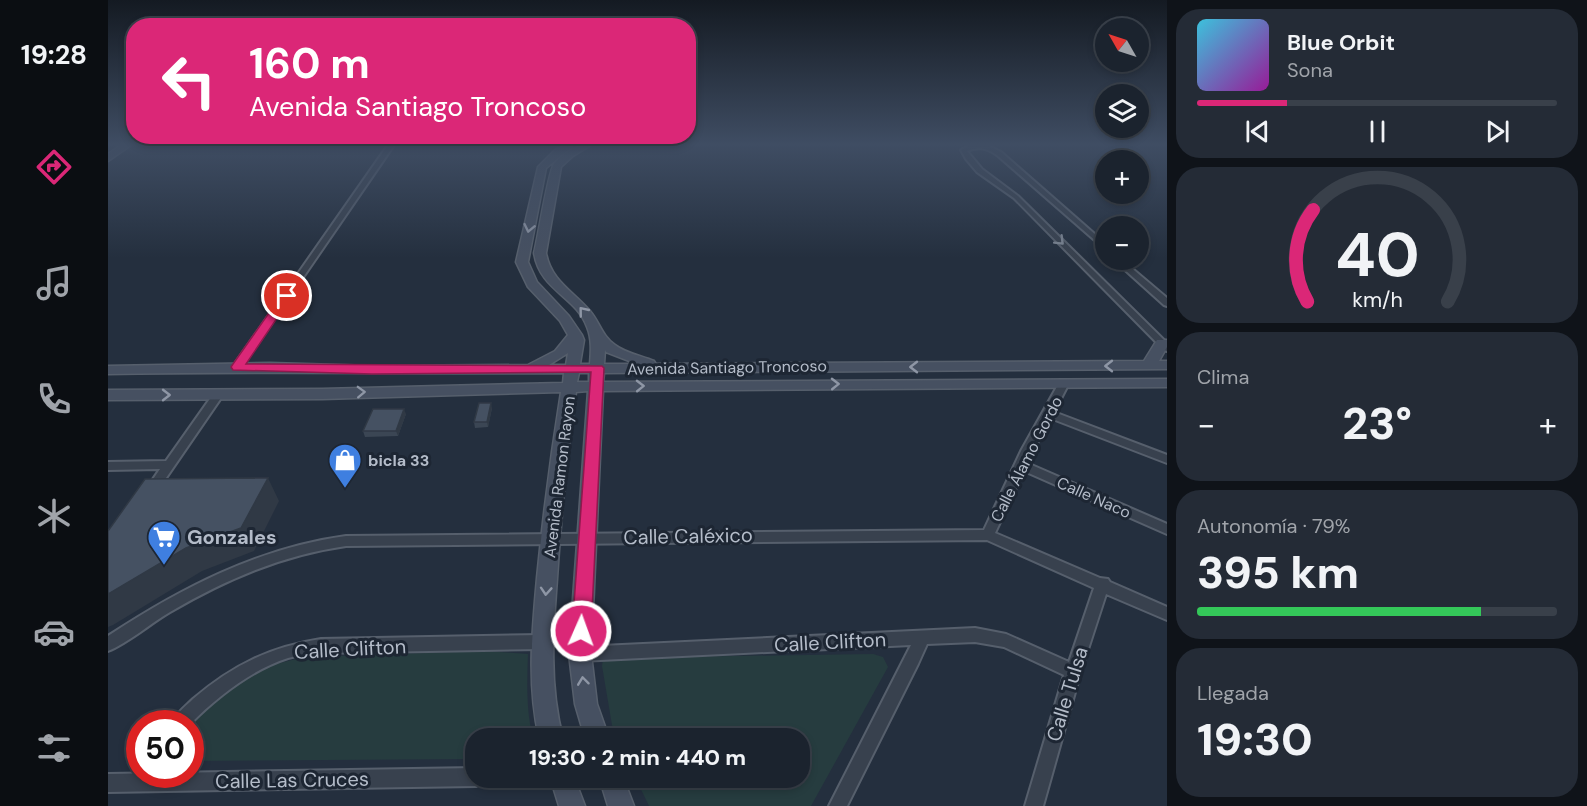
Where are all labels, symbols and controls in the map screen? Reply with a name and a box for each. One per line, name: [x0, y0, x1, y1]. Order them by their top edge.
north arrow: [1095, 18, 1149, 72]
map controls: [1095, 18, 1149, 270]
text: Blue Orbit: [1287, 28, 1395, 57]
text: 160 m: [249, 36, 370, 91]
text: 19:28: [21, 37, 87, 72]
icon: left: [150, 42, 228, 120]
text: Sona: [1287, 57, 1333, 83]
button: layers: [1095, 84, 1149, 138]
text: Avenida Santiago Troncoso: [249, 89, 586, 124]
icon: previous: [1241, 115, 1274, 148]
icon: pause: [1361, 115, 1394, 148]
icon: next: [1481, 115, 1514, 148]
icon: directions: [33, 146, 75, 188]
button: +: [1095, 150, 1149, 204]
text: 40: [1335, 214, 1419, 295]
button: −: [1095, 216, 1149, 270]
one-way arrow: [523, 223, 536, 233]
one-way arrow: [1052, 234, 1063, 245]
icon: music: [33, 262, 75, 304]
pin: [261, 270, 312, 321]
icon: arrive: [270, 279, 303, 312]
text: km/h: [1352, 286, 1402, 314]
one-way arrow: [579, 307, 590, 318]
street label: Avenida Santiago Troncoso: [627, 355, 827, 380]
one-way arrow: [1104, 360, 1113, 372]
one-way arrow: [909, 361, 918, 373]
text: Clima: [1197, 364, 1249, 390]
icon: phone: [33, 378, 75, 420]
one-way arrow: [831, 378, 840, 390]
one-way arrow: [636, 380, 645, 392]
one-way arrow: [357, 385, 366, 398]
one-way arrow: [162, 389, 171, 401]
street label: Calle Álamo Gordo: [986, 393, 1067, 526]
text: 23°: [1342, 394, 1412, 453]
street label: Avenida Ramon Rayon: [539, 395, 580, 559]
text: −: [1197, 403, 1215, 446]
text: +: [1539, 403, 1557, 446]
shop icon: bicla 33: [327, 442, 363, 489]
place label: bicla 33: [368, 450, 429, 471]
street label: Calle Naco: [1053, 472, 1134, 523]
icon: climate: [33, 495, 75, 537]
text: Autonomía · 79%: [1197, 513, 1350, 539]
supermarket icon: Gonzales: [146, 519, 182, 566]
street label: Calle Caléxico: [623, 522, 753, 550]
place label: Gonzales: [187, 524, 277, 550]
text: 395 km: [1197, 543, 1359, 602]
one-way arrow: [540, 586, 553, 595]
position arrow: [549, 599, 613, 663]
icon: car: [33, 611, 75, 653]
street label: Calle Clifton: [773, 626, 887, 658]
street label: Calle Clifton: [293, 633, 407, 665]
street label: Calle Tulsa: [1040, 643, 1094, 745]
one-way arrow: [578, 677, 590, 686]
text: Llegada: [1197, 680, 1269, 706]
speed limit sign: 50: [126, 710, 204, 788]
text: 19:30: [1197, 710, 1313, 769]
icon: filters: [33, 727, 75, 769]
text: 19:30 · 2 min · 440 m: [529, 743, 746, 772]
street label: Calle Las Cruces: [215, 766, 369, 794]

